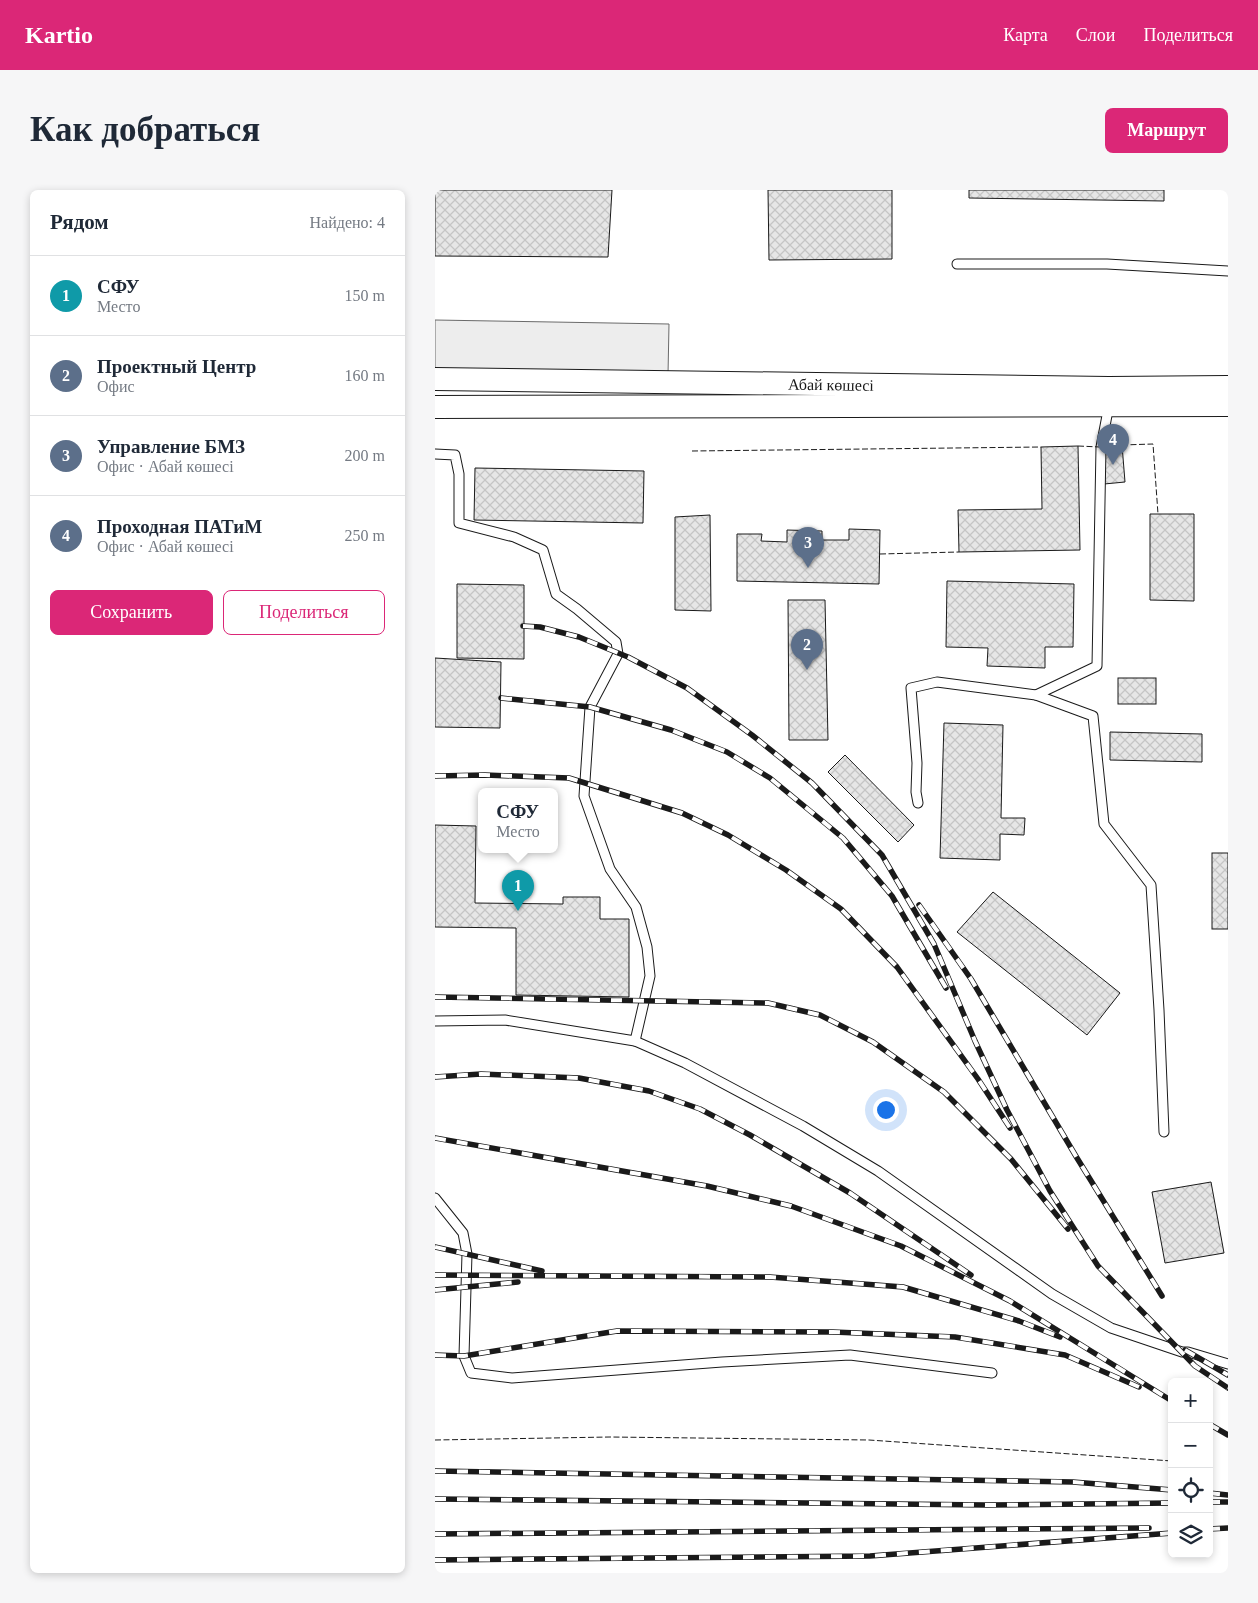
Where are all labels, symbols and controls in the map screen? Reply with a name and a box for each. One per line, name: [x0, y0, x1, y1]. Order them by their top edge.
text: Kartio: [25, 22, 93, 48]
text: Карта: [1003, 25, 1048, 45]
text: Слои: [1076, 25, 1115, 45]
text: Поделиться: [1143, 25, 1233, 45]
button: Маршрут: [1105, 108, 1228, 153]
text: Как добраться: [30, 110, 260, 149]
text: Рядом: [50, 210, 109, 234]
text: Найдено: 4: [310, 214, 385, 231]
text: СФУ: [97, 276, 140, 297]
text: 1: [62, 287, 70, 304]
text: 150 m: [345, 287, 385, 304]
text: Место: [97, 298, 140, 315]
text: Проектный Центр: [97, 356, 256, 377]
text: 2: [62, 367, 70, 384]
text: 160 m: [345, 367, 385, 384]
street label: Абай көшесі: [788, 376, 874, 394]
text: Офис: [97, 378, 135, 395]
pin: 4: [1097, 424, 1129, 465]
text: Управление БМЗ: [97, 436, 245, 457]
text: 3: [62, 447, 70, 464]
text: 200 m: [345, 447, 385, 464]
text: Офис · Абай көшесі: [97, 458, 234, 475]
text: Проходная ПАТиМ: [97, 516, 262, 537]
text: 4: [62, 527, 70, 544]
text: 250 m: [345, 527, 385, 544]
pin: 3: [792, 527, 824, 568]
text: Офис · Абай көшесі: [97, 538, 234, 555]
button: Сохранить: [50, 590, 213, 635]
button: Поделиться: [223, 590, 385, 635]
pin: 2: [791, 629, 823, 670]
popup: [478, 788, 558, 853]
text: СФУ: [496, 801, 539, 822]
text: Место: [496, 823, 540, 840]
pin: 1: [502, 870, 534, 911]
your location: [873, 1097, 899, 1123]
map controls: [1168, 1378, 1213, 1558]
button: +: [1168, 1378, 1213, 1423]
button: −: [1168, 1423, 1213, 1468]
button: locate: [1168, 1468, 1213, 1513]
button: layers: [1168, 1513, 1213, 1558]

